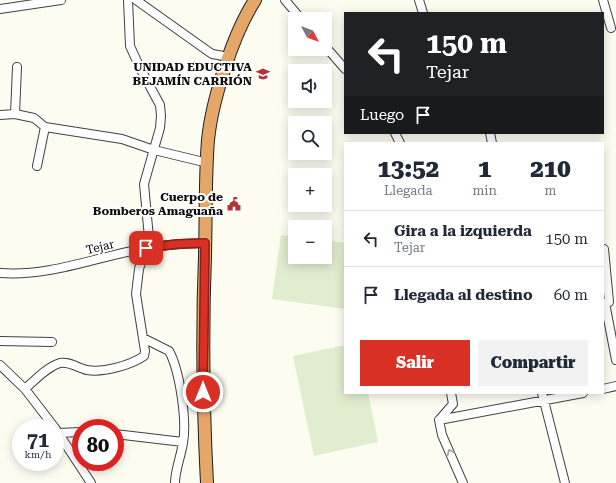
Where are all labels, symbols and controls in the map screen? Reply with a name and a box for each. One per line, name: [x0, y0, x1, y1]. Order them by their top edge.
north arrow: [288, 12, 332, 56]
map controls: [288, 12, 332, 264]
text: 150 m: [426, 27, 507, 60]
icon: left: [360, 28, 412, 80]
place label: UNIDAD EDUCTIVA BEJAMÍN CARRIÓN: [133, 60, 252, 88]
text: Tejar: [426, 61, 469, 82]
button: sound: [288, 64, 332, 108]
school or university icon: UNIDAD EDUCTIVA BEJAMÍN CARRIÓN: [255, 66, 271, 82]
icon: arrive: [412, 104, 434, 126]
text: Luego: [360, 106, 404, 124]
button: search: [288, 116, 332, 160]
text: 13:52: [377, 155, 439, 183]
text: 1: [478, 155, 491, 183]
text: 210: [530, 155, 571, 183]
button: +: [288, 168, 332, 212]
text: Llegada: [384, 183, 433, 198]
text: min: [472, 183, 497, 198]
text: m: [544, 183, 556, 198]
place label: Cuerpo de Bomberos Amaguaña: [93, 190, 223, 218]
public building icon: Cuerpo de Bomberos Amaguaña: [226, 196, 242, 212]
button: −: [288, 220, 332, 264]
text: Gira a la izquierda: [394, 222, 532, 240]
icon: left: [360, 228, 382, 250]
text: 150 m: [545, 230, 588, 248]
pin: [129, 231, 163, 265]
street label: Tejar: [84, 237, 116, 257]
icon: arrive: [135, 237, 157, 259]
text: Tejar: [394, 240, 425, 255]
icon: arrive: [360, 284, 382, 306]
text: Llegada al destino: [394, 286, 533, 304]
text: 60 m: [554, 286, 588, 304]
button: Salir: [360, 340, 470, 386]
button: Compartir: [478, 340, 588, 386]
position arrow: [182, 371, 224, 413]
speed limit sign: 80: [72, 419, 124, 471]
text: 71: [27, 428, 49, 452]
text: km/h: [25, 449, 51, 460]
one-way arrow: [446, 449, 454, 456]

